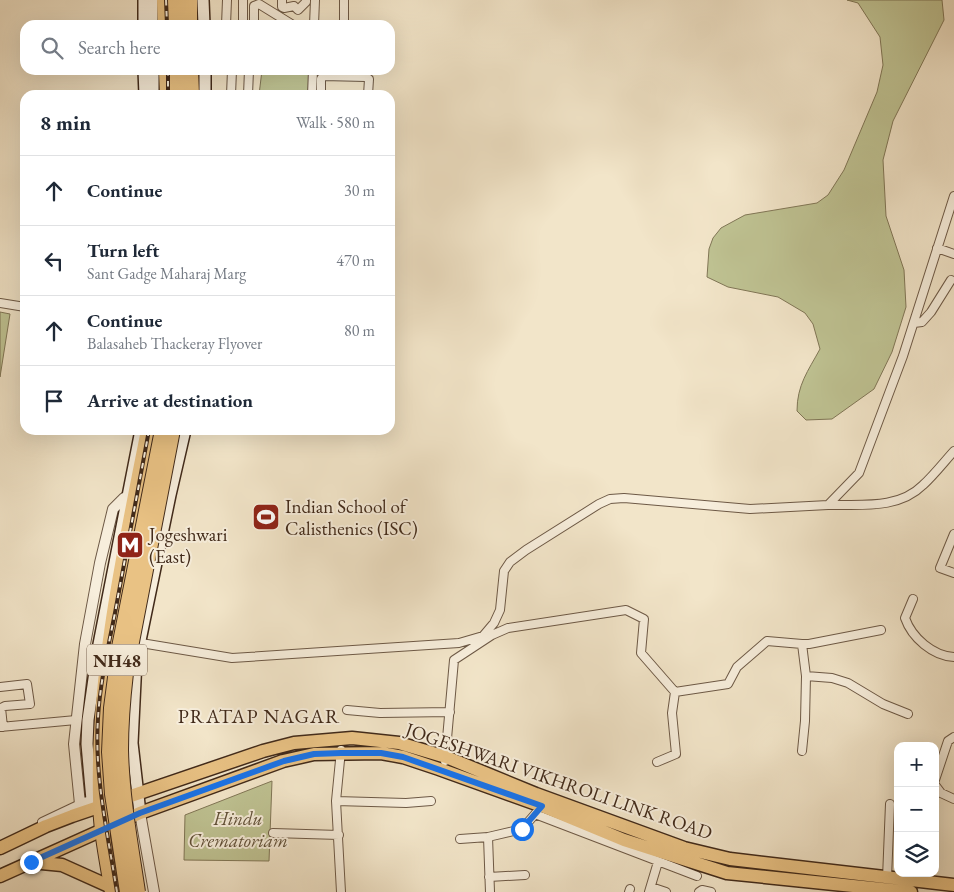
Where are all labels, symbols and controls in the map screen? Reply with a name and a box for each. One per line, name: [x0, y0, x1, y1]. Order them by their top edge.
search box: [20, 20, 395, 75]
icon: search: [38, 34, 66, 62]
text: Search here: [78, 35, 160, 60]
text: 8 min: [40, 109, 91, 136]
text: Walk · 580 m: [296, 112, 375, 133]
icon: ahead: [40, 177, 68, 205]
text: Continue: [87, 178, 162, 203]
text: 30 m: [344, 180, 375, 201]
text: Turn left: [87, 238, 159, 263]
icon: left: [40, 247, 68, 275]
text: 470 m: [336, 250, 375, 271]
text: Sant Gadge Maharaj Marg: [87, 263, 246, 284]
text: Continue: [87, 308, 162, 333]
icon: ahead: [40, 317, 68, 345]
text: 80 m: [344, 320, 375, 341]
text: Balasaheb Thackeray Flyover: [87, 333, 262, 354]
icon: arrive: [40, 387, 68, 415]
text: Arrive at destination: [87, 388, 253, 413]
place label: Indian School of Calisthenics (ISC): [285, 494, 418, 541]
sports icon: Indian School of Calisthenics (ISC): [251, 502, 281, 532]
place label: Jogeshwari (East): [147, 522, 228, 569]
metro station icon: Jogeshwari (East): [115, 530, 145, 560]
road number: NH48: [87, 644, 147, 676]
district label: PRATAP NAGAR: [178, 703, 340, 729]
street label: JOGESHWARI VIKHROLI LINK ROAD: [400, 716, 716, 845]
map controls: [894, 742, 939, 877]
button: +: [894, 742, 939, 787]
button: −: [894, 787, 939, 832]
park label: Hindu Crematoriam: [188, 806, 288, 853]
route start: [511, 818, 534, 841]
button: layers: [894, 832, 939, 877]
route end: [20, 851, 43, 874]

